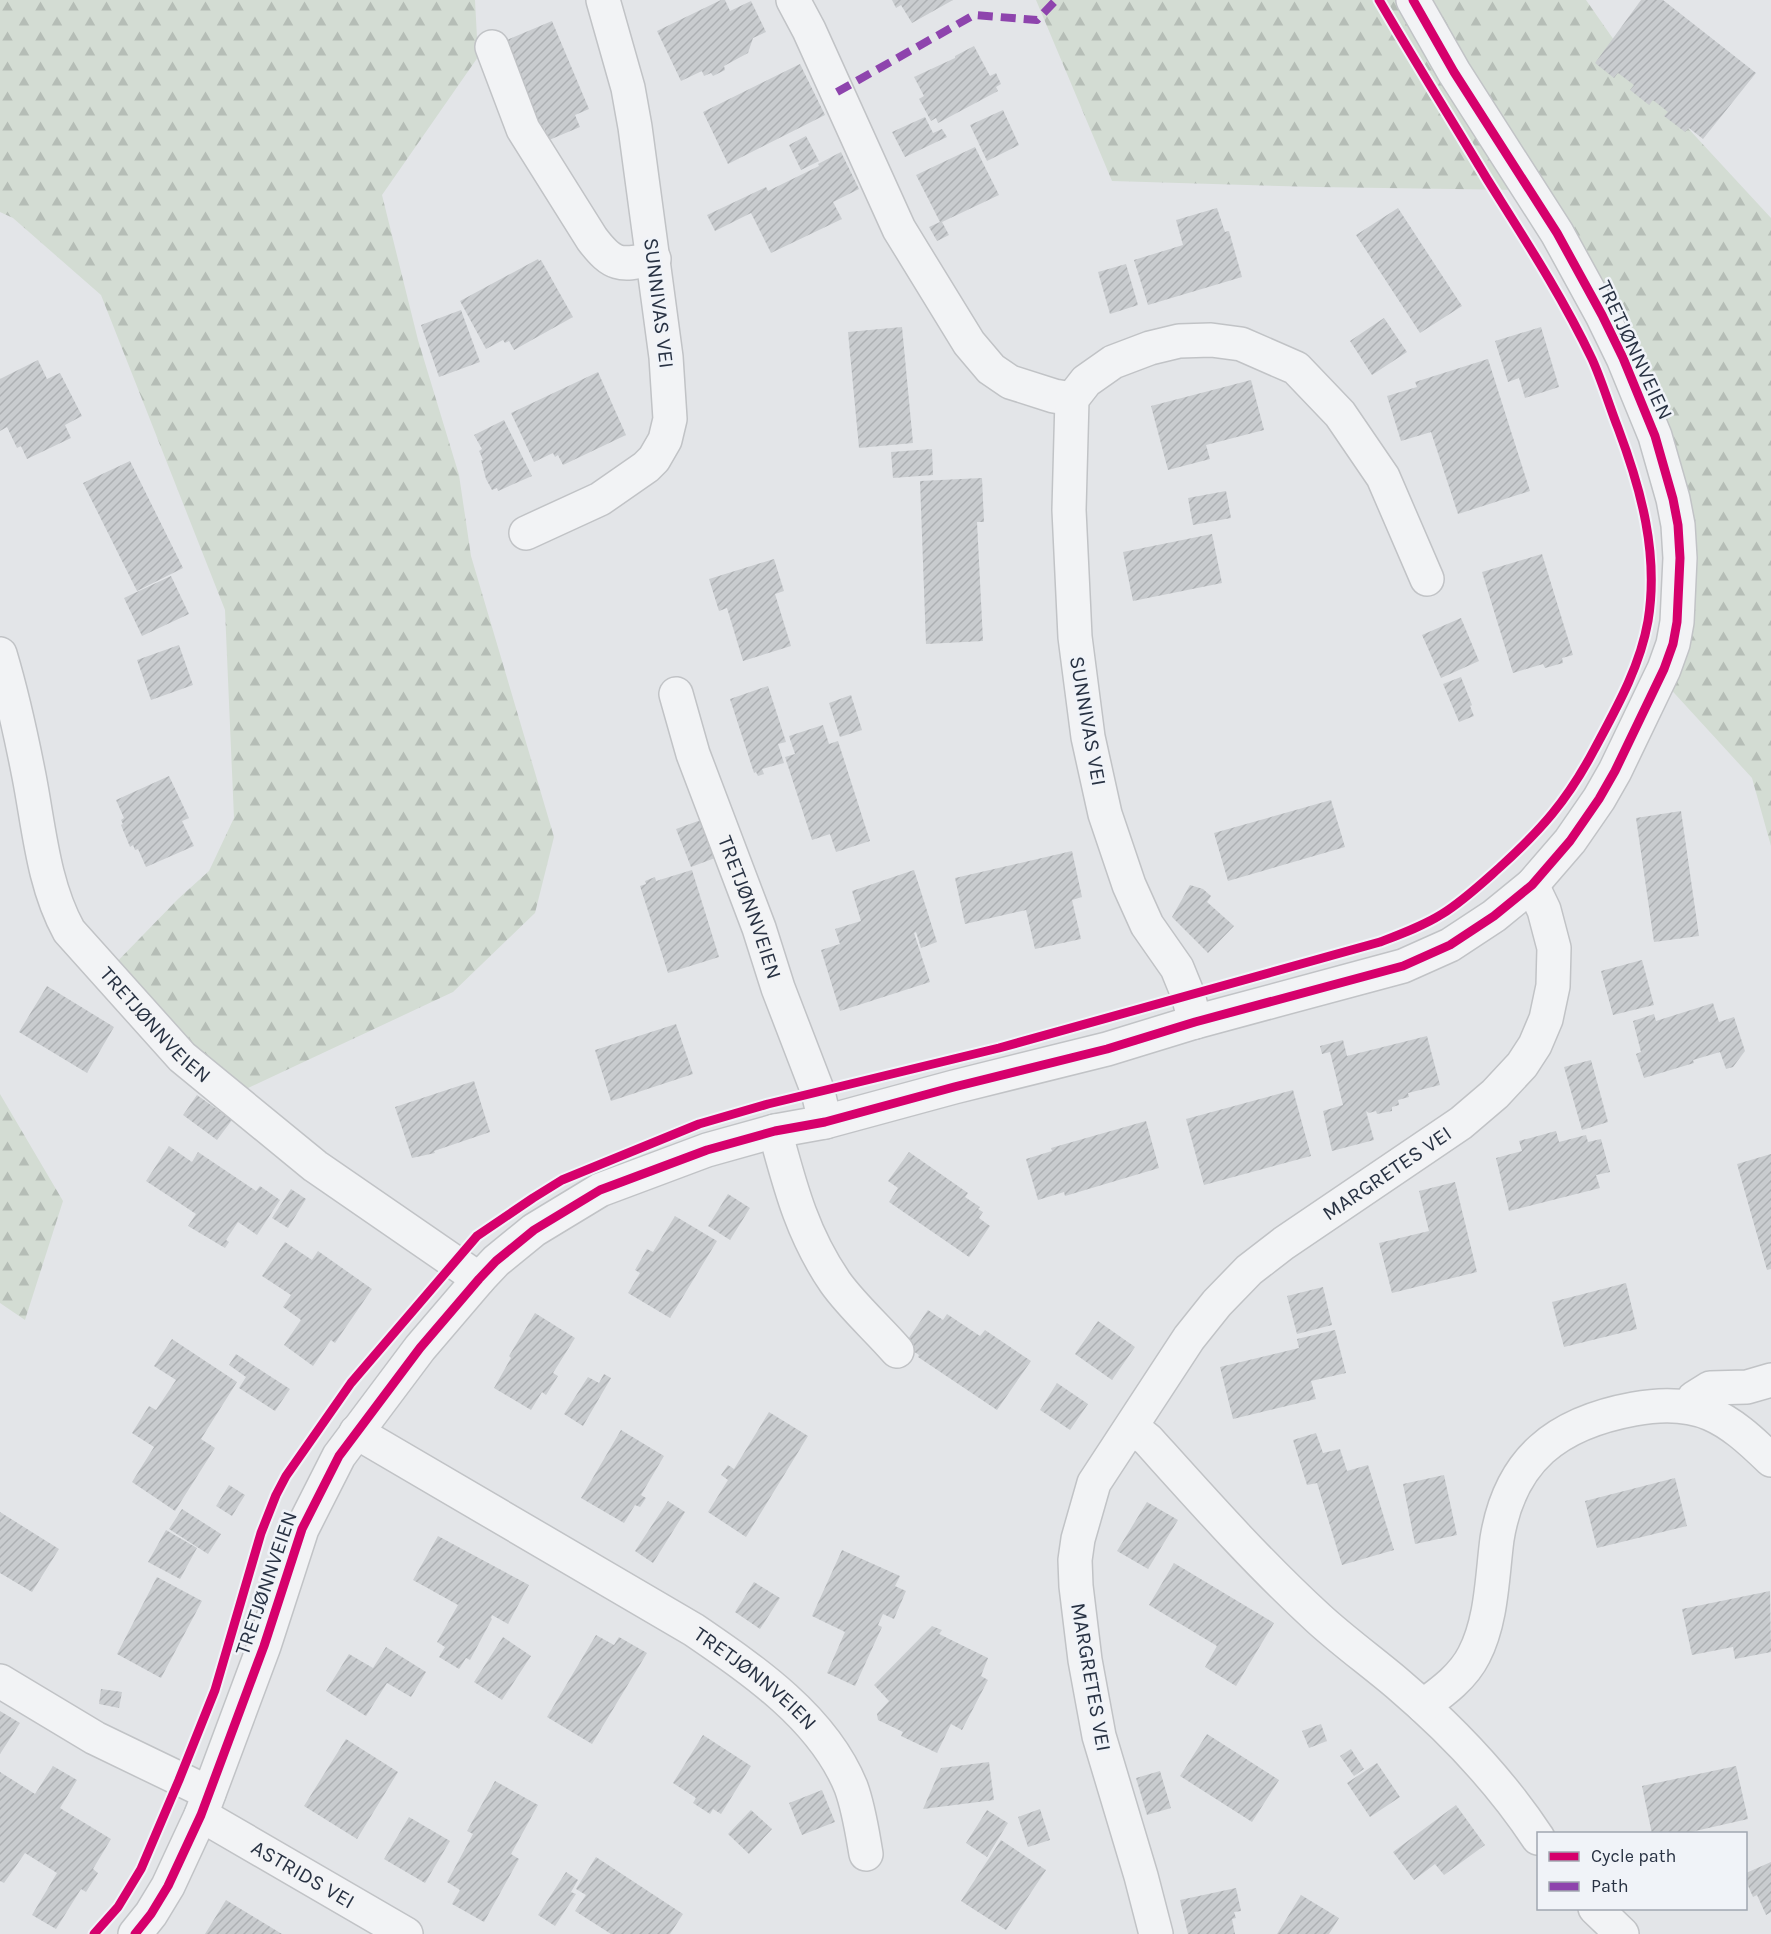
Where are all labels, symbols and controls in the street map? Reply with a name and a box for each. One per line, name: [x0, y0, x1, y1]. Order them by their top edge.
street label: SUNNIVAS VEI: [639, 236, 679, 370]
street label: TRETJØNNVEIEN: [1592, 277, 1678, 423]
street label: SUNNIVAS VEI: [1065, 654, 1111, 788]
street label: TRETJØNNVEIEN: [713, 832, 786, 982]
street label: TRETJØNNVEIEN: [95, 962, 216, 1088]
street label: MARGRETES VEI: [1318, 1121, 1456, 1225]
street label: TRETJØNNVEIEN: [230, 1508, 302, 1658]
street label: MARGRETES VEI: [1066, 1601, 1116, 1753]
street label: TRETJØNNVEIEN: [690, 1622, 822, 1735]
legend: [1537, 1832, 1747, 1910]
street label: ASTRIDS VEI: [247, 1835, 359, 1914]
text: Cycle path: [1591, 1845, 1676, 1867]
text: Path: [1591, 1875, 1629, 1897]

